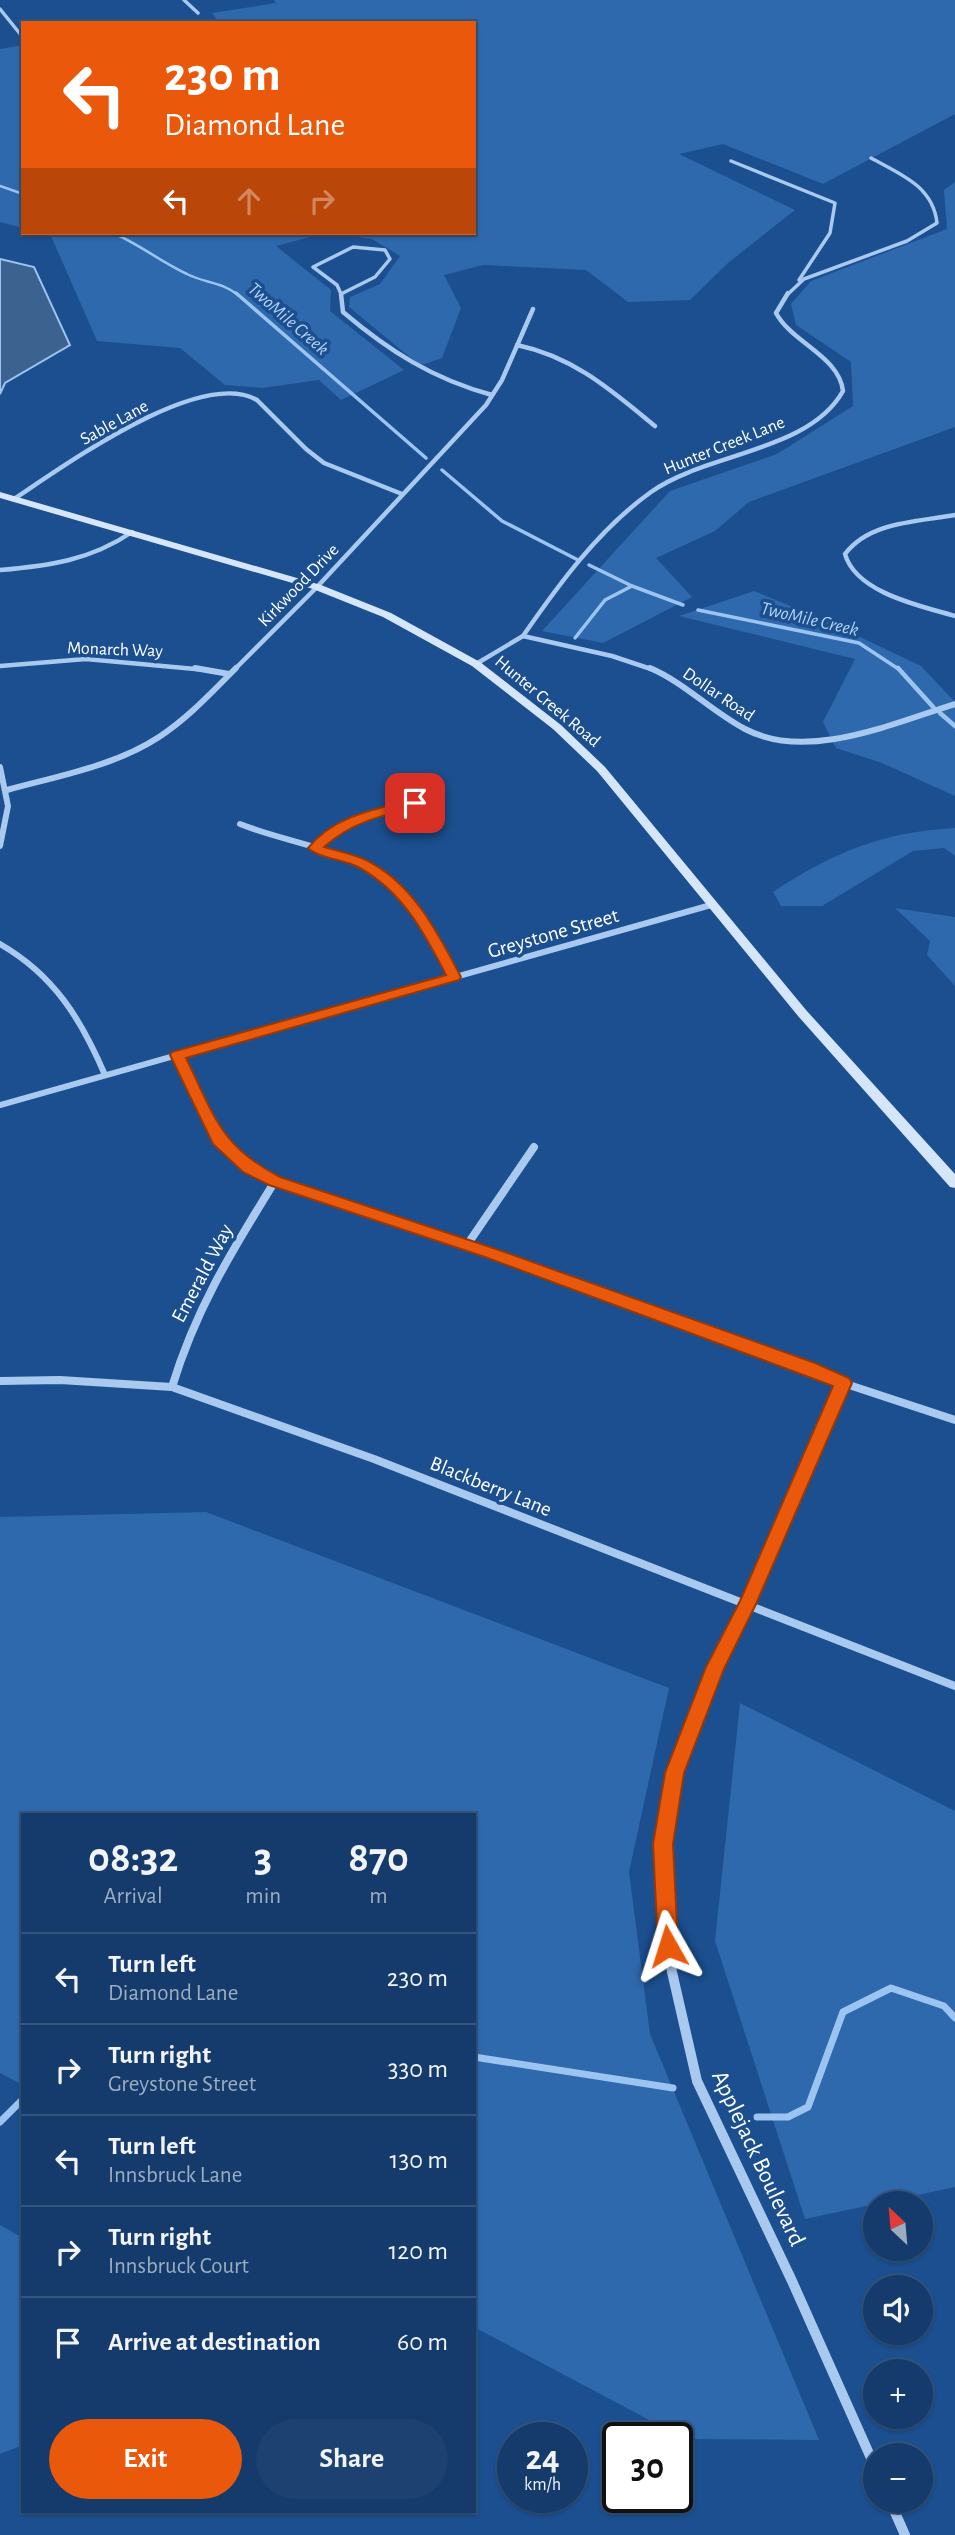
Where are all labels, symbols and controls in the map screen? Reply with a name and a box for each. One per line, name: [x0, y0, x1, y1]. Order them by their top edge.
icon: left: [49, 49, 140, 140]
text: 230 m: [164, 51, 281, 100]
text: Diamond Lane: [164, 109, 345, 141]
icon: left: [157, 182, 195, 220]
icon: ahead: [230, 182, 268, 220]
icon: right: [303, 182, 341, 220]
water label: TwoMile Creek: [244, 279, 332, 359]
street label: Sable Lane: [77, 397, 151, 449]
street label: Hunter Creek Lane: [661, 413, 787, 478]
street label: Kirkwood Drive: [255, 541, 343, 631]
water label: TwoMile Creek: [759, 599, 861, 640]
street label: Monarch Way: [67, 639, 163, 661]
street label: Hunter Creek Road: [491, 653, 603, 751]
street label: Dollar Road: [679, 664, 758, 725]
pin: [385, 773, 445, 833]
icon: arrive: [396, 784, 434, 822]
street label: Greystone Street: [485, 905, 621, 962]
street label: Emerald Way: [168, 1221, 237, 1326]
street label: Blackberry Lane: [427, 1453, 555, 1520]
text: 08:32: [88, 1837, 178, 1879]
text: 3: [254, 1837, 272, 1879]
text: 870: [348, 1837, 409, 1879]
text: Arrival: [104, 1885, 163, 1908]
text: min: [245, 1885, 281, 1908]
text: m: [369, 1885, 388, 1908]
position arrow: [631, 1909, 705, 1983]
text: Turn left: [108, 1951, 196, 1977]
icon: left: [49, 1960, 87, 1998]
text: 230 m: [387, 1965, 448, 1991]
text: Diamond Lane: [108, 1982, 238, 2005]
text: Turn right: [108, 2042, 211, 2068]
icon: right: [49, 2051, 87, 2089]
text: 330 m: [388, 2056, 448, 2082]
street label: Applejack Boulevard: [707, 2067, 809, 2250]
text: Greystone Street: [108, 2073, 256, 2096]
text: Turn left: [108, 2133, 196, 2159]
icon: left: [49, 2142, 87, 2180]
text: 130 m: [390, 2147, 448, 2173]
text: Innsbruck Lane: [108, 2164, 242, 2187]
north arrow: [863, 2191, 933, 2261]
map controls: [863, 2191, 933, 2513]
text: Turn right: [108, 2224, 211, 2250]
icon: right: [49, 2233, 87, 2271]
text: 120 m: [388, 2238, 448, 2264]
text: Innsbruck Court: [108, 2255, 249, 2278]
button: sound: [863, 2275, 933, 2345]
icon: arrive: [49, 2324, 87, 2362]
text: Arrive at destination: [108, 2329, 321, 2355]
text: 60 m: [397, 2329, 448, 2355]
button: +: [863, 2359, 933, 2429]
button: Exit: [49, 2419, 242, 2499]
button: Share: [256, 2419, 448, 2499]
speed limit sign: 30: [602, 2422, 693, 2513]
text: 24: [525, 2441, 560, 2476]
button: −: [863, 2443, 933, 2513]
text: km/h: [524, 2476, 561, 2494]

